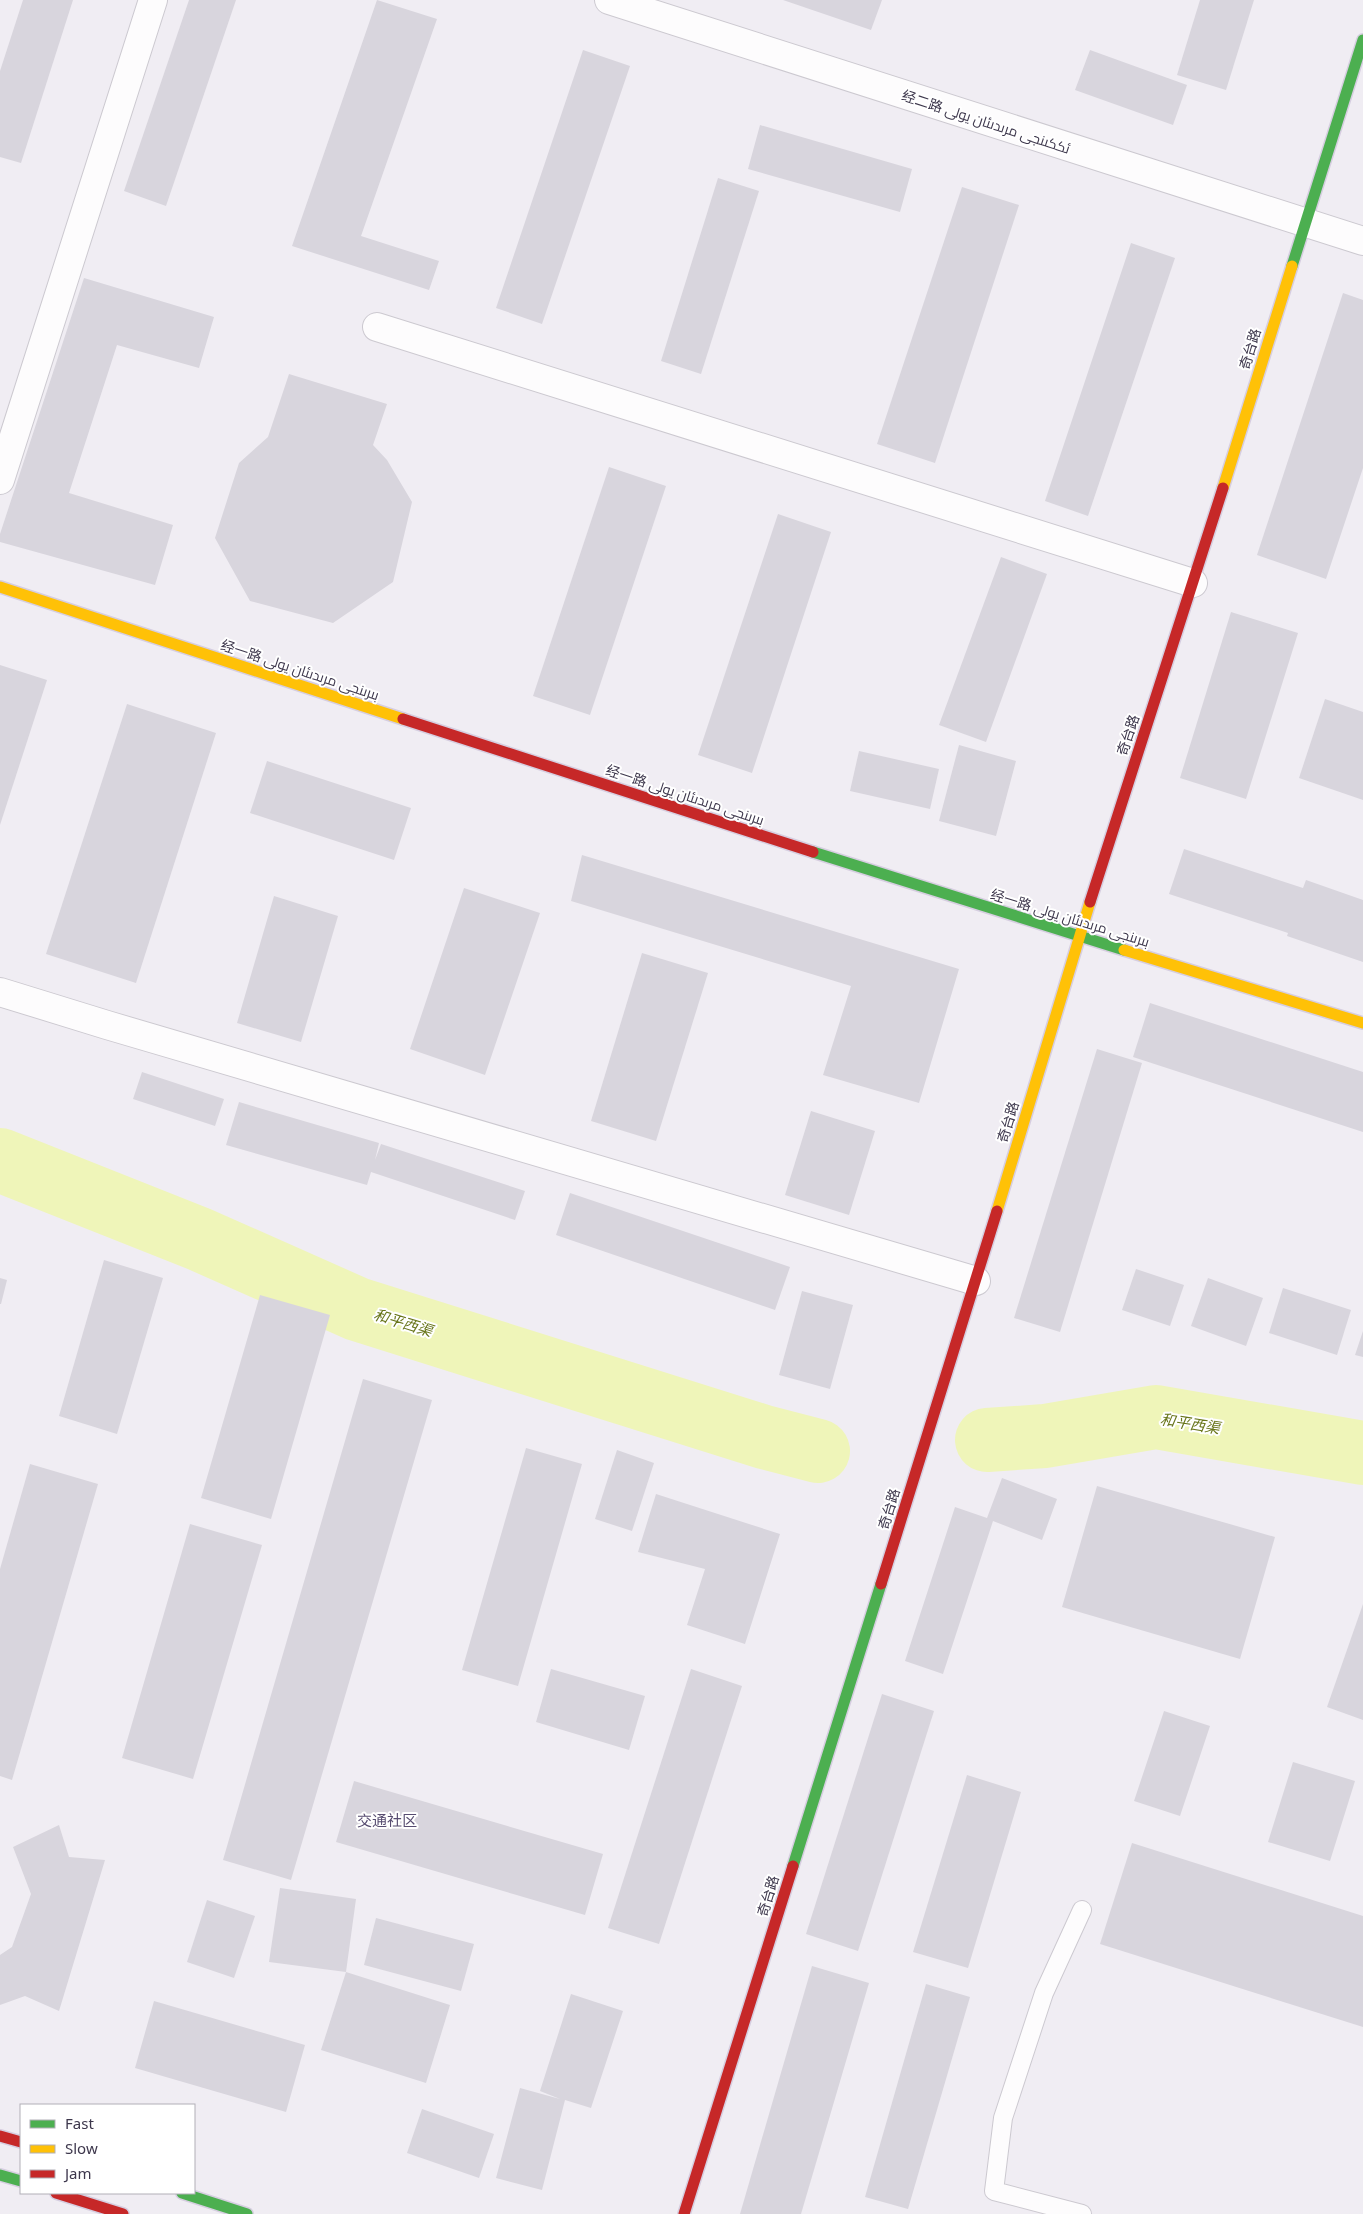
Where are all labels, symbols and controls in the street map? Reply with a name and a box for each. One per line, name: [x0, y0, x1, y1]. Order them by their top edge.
street label: 经二路 ئككىنجى مرىدىئان يولى: [900, 85, 1073, 158]
street label: 奇台路: [1234, 326, 1265, 372]
street label: 经一路 بىرىنجى مرىدىئان يولى: [219, 635, 382, 704]
street label: 奇台路: [1112, 712, 1143, 758]
street label: 经一路 بىرىنجى مرىدىئان يولى: [604, 760, 767, 829]
street label: 经一路 بىرىنجى مرىدىئان يولى: [988, 884, 1152, 951]
street label: 奇台路: [992, 1099, 1023, 1145]
water label: 和平西渠: [372, 1304, 437, 1341]
water label: 和平西渠: [1159, 1408, 1223, 1438]
street label: 奇台路: [873, 1486, 904, 1532]
district label: 交通社区: [357, 1810, 417, 1830]
street label: 奇台路: [752, 1873, 783, 1919]
legend: [20, 2104, 195, 2194]
text: Fast: [65, 2113, 94, 2133]
text: Slow: [65, 2138, 98, 2158]
text: Jam: [63, 2163, 92, 2183]

